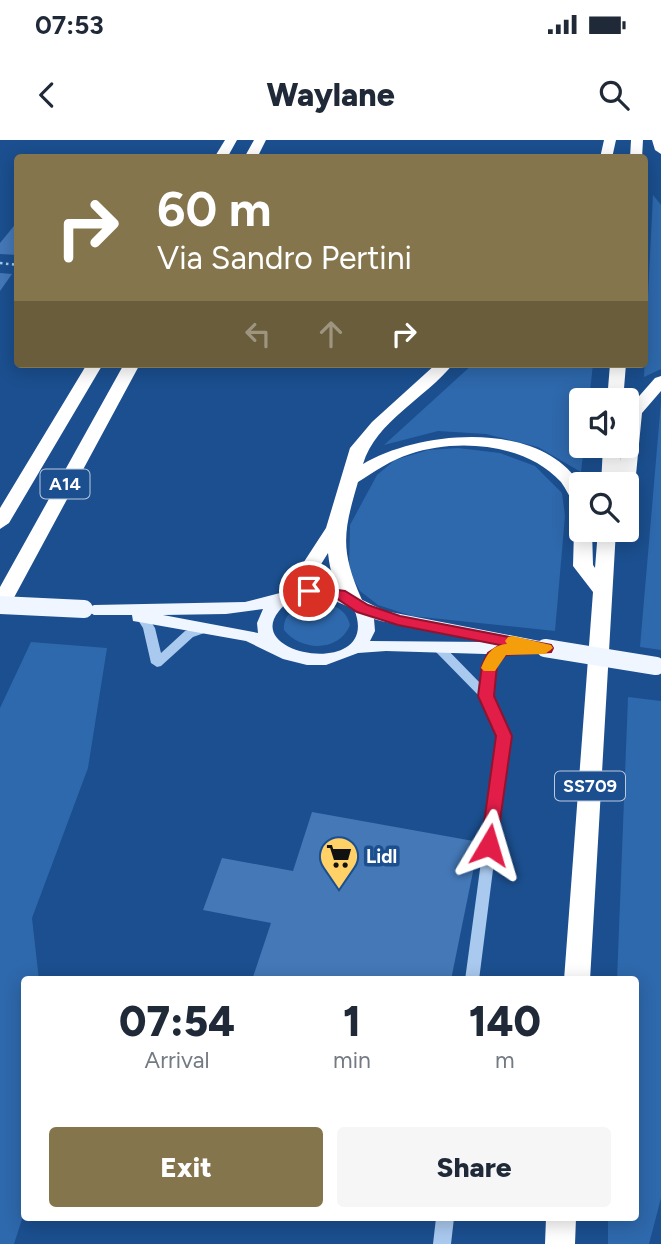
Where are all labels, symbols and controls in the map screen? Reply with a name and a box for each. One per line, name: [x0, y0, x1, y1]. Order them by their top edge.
text: 07:53: [35, 9, 104, 41]
icon: back: [28, 76, 66, 114]
text: Waylane: [266, 76, 395, 114]
icon: search: [595, 76, 633, 114]
text: 60 m: [157, 179, 272, 238]
icon: right: [42, 182, 133, 273]
text: Via Sandro Pertini: [157, 239, 412, 277]
icon: left: [239, 315, 277, 353]
icon: ahead: [312, 315, 350, 353]
icon: right: [385, 315, 423, 353]
map controls: [569, 388, 639, 542]
button: sound: [569, 388, 639, 458]
road number: A14: [41, 470, 90, 498]
button: search: [569, 472, 639, 542]
pin: [279, 561, 339, 621]
icon: arrive: [290, 572, 328, 610]
road number: SS709: [555, 772, 625, 800]
position arrow: [452, 808, 526, 882]
supermarket icon: Lidl: [318, 835, 360, 890]
place label: Lidl: [366, 845, 397, 868]
text: 07:54: [119, 996, 235, 1047]
text: 1: [343, 996, 361, 1047]
text: 140: [469, 996, 541, 1047]
text: Arrival: [145, 1046, 210, 1074]
text: min: [333, 1046, 371, 1074]
text: m: [495, 1046, 515, 1074]
button: Exit: [49, 1127, 323, 1207]
button: Share: [337, 1127, 611, 1207]

